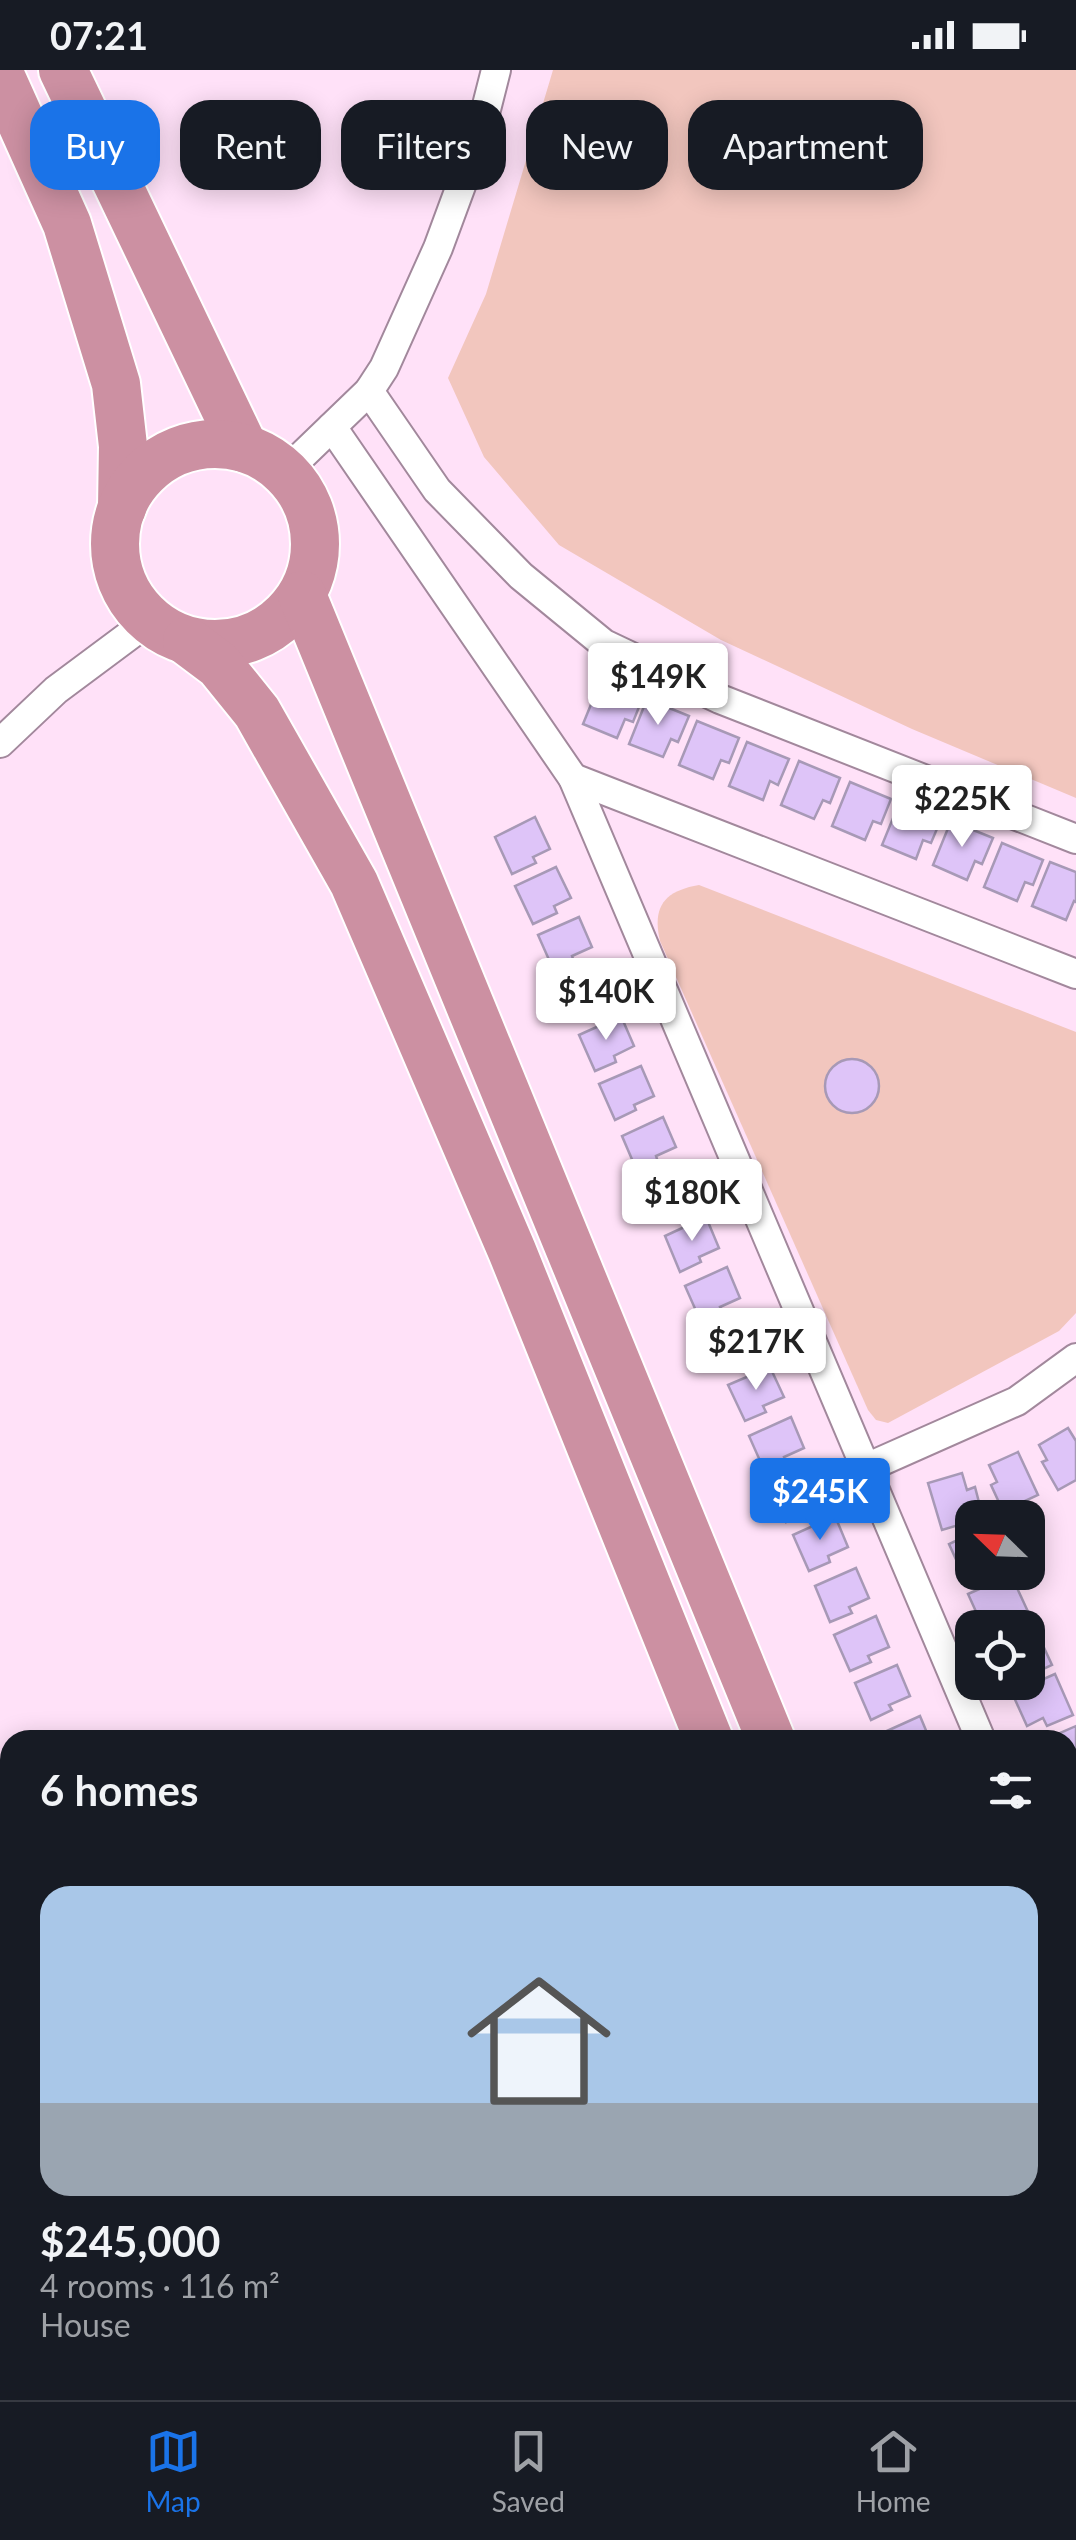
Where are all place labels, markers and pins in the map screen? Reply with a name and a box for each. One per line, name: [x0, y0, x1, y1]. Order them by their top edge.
pin: $149K: [588, 643, 728, 728]
pin: $225K: [892, 765, 1032, 850]
pin: $140K: [536, 958, 676, 1043]
pin: $180K: [622, 1159, 762, 1244]
pin: $217K: [686, 1308, 826, 1393]
pin: $245K: [750, 1458, 890, 1543]

